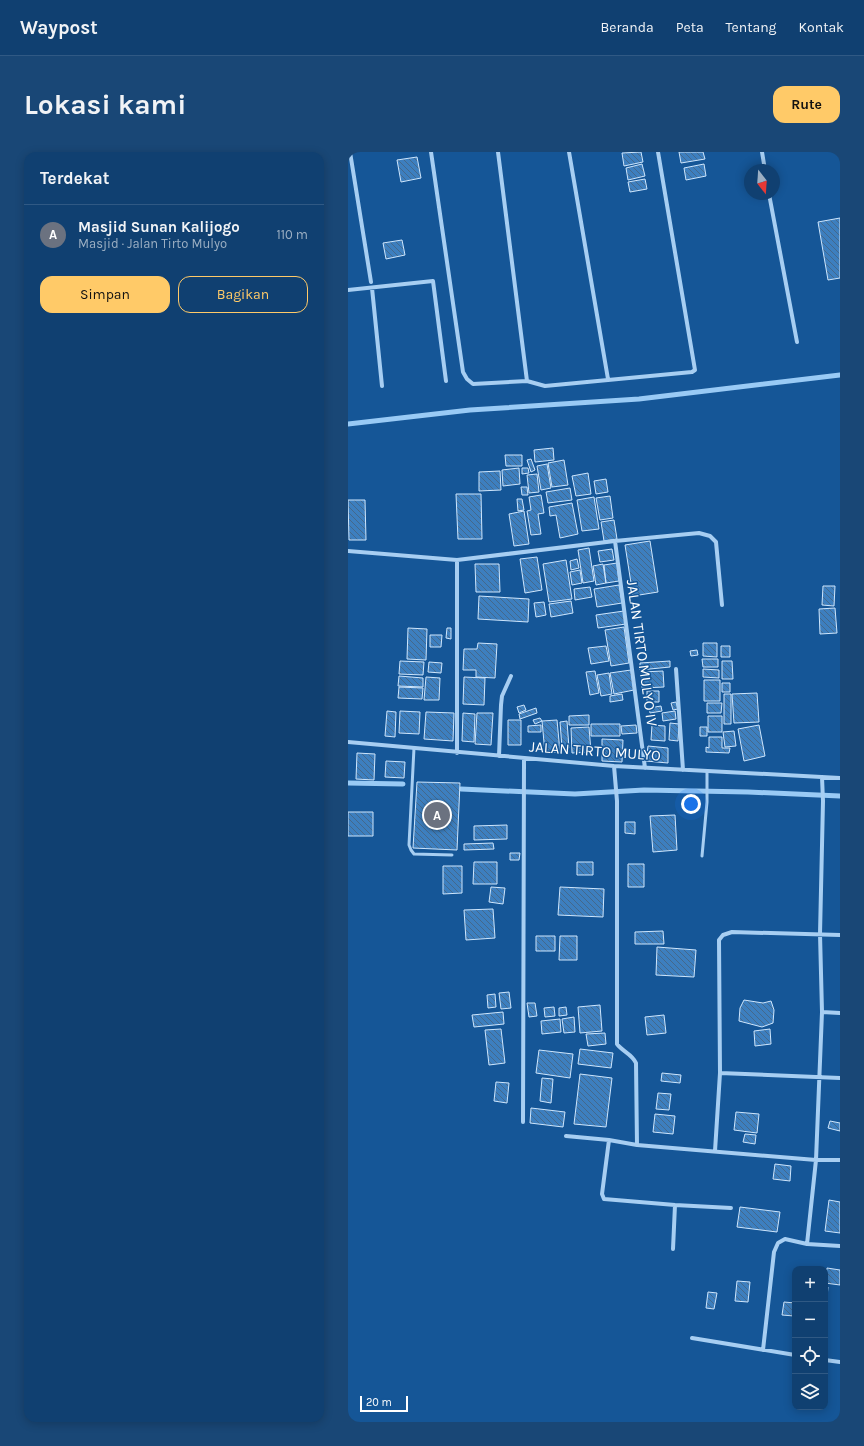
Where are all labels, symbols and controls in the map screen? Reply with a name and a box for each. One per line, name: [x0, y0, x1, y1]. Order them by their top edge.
text: Waypost: [20, 17, 98, 39]
text: Beranda: [601, 19, 654, 36]
text: Peta: [676, 19, 704, 36]
text: Tentang: [726, 19, 777, 36]
text: Kontak: [799, 19, 844, 36]
button: Rute: [773, 86, 840, 123]
text: Lokasi kami: [24, 88, 186, 121]
north arrow: [744, 164, 780, 200]
text: Terdekat: [40, 168, 109, 188]
text: Masjid Sunan Kalijogo: [78, 218, 240, 236]
text: A: [49, 227, 57, 242]
text: 110 m: [276, 227, 308, 242]
text: Masjid · Jalan Tirto Mulyo: [78, 236, 227, 251]
button: Simpan: [40, 276, 170, 313]
button: Bagikan: [178, 276, 308, 313]
street label: JALAN TIRTO MULYO IV: [623, 578, 661, 728]
street label: JALAN TIRTO MULYO: [529, 737, 661, 765]
your location: [681, 794, 701, 814]
pin: A: [424, 800, 450, 830]
map controls: [792, 1266, 828, 1410]
button: +: [792, 1266, 828, 1302]
button: −: [792, 1302, 828, 1338]
button: locate: [792, 1338, 828, 1374]
button: layers: [792, 1374, 828, 1410]
scale bar: [360, 1394, 408, 1413]
text: 20 m: [366, 1396, 392, 1409]

